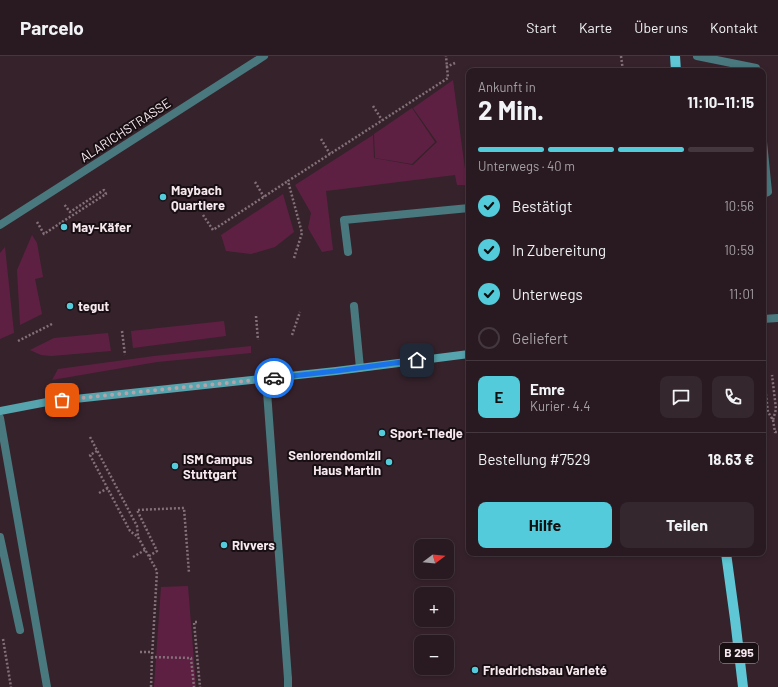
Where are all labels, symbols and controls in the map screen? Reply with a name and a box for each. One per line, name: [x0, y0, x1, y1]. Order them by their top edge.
text: Parcelo: [20, 16, 84, 39]
text: Start: [526, 19, 557, 36]
text: Karte: [579, 19, 612, 36]
text: Über uns: [634, 19, 688, 36]
text: Kontakt: [710, 19, 758, 36]
text: Ankunft in: [478, 79, 536, 95]
text: 11:10–11:15: [687, 93, 754, 111]
text: 2 Min.: [478, 94, 544, 125]
street label: ALARICHSTRASSE: [77, 95, 174, 165]
text: Unterwegs · 40 m: [478, 158, 575, 174]
place label: Maybach Quartiere: [171, 182, 225, 213]
marker: Maybach Quartiere: [158, 192, 168, 202]
icon: check: [478, 195, 500, 217]
text: Bestätigt: [512, 197, 572, 215]
text: 10:56: [724, 198, 754, 214]
place label: May-Käfer: [72, 219, 131, 235]
marker: May-Käfer: [59, 222, 69, 232]
icon: check: [478, 239, 500, 261]
text: In Zubereitung: [512, 241, 606, 259]
text: 10:59: [724, 242, 754, 258]
icon: check: [478, 283, 500, 305]
text: Unterwegs: [512, 285, 583, 303]
text: 11:01: [729, 286, 754, 302]
place label: tegut: [78, 298, 109, 314]
marker: tegut: [65, 301, 75, 311]
text: Geliefert: [512, 329, 568, 347]
pin: [400, 343, 434, 377]
icon: home: [406, 349, 428, 371]
courier: [254, 358, 294, 398]
icon: car: [263, 367, 285, 389]
button: chat: [660, 376, 702, 418]
button: phone: [712, 376, 754, 418]
text: Emre: [530, 380, 565, 398]
pin: [45, 383, 79, 417]
text: E: [495, 388, 503, 406]
icon: bag: [51, 389, 73, 411]
text: Kurier · 4.4: [530, 398, 591, 414]
place label: Sport-Tiedje: [390, 425, 463, 441]
marker: Sport-Tiedje: [377, 428, 387, 438]
place label: Seniorendomizil Haus Martin: [288, 447, 381, 478]
text: Bestellung #7529: [478, 450, 590, 468]
text: 18.63 €: [708, 450, 754, 468]
place label: ISM Campus Stuttgart: [183, 451, 253, 482]
marker: Seniorendomizil Haus Martin: [384, 457, 394, 467]
marker: ISM Campus Stuttgart: [170, 461, 180, 471]
button: Hilfe: [478, 502, 612, 548]
button: Teilen: [620, 502, 754, 548]
place label: Rivvers: [232, 537, 275, 553]
north arrow: [414, 539, 454, 579]
map controls: [414, 539, 454, 675]
marker: Rivvers: [219, 540, 229, 550]
button: +: [414, 587, 454, 627]
button: −: [414, 635, 454, 675]
road number: B 295: [720, 643, 758, 663]
place label: Friedrichsbau Varieté: [483, 662, 607, 678]
marker: Friedrichsbau Varieté: [470, 665, 480, 675]

